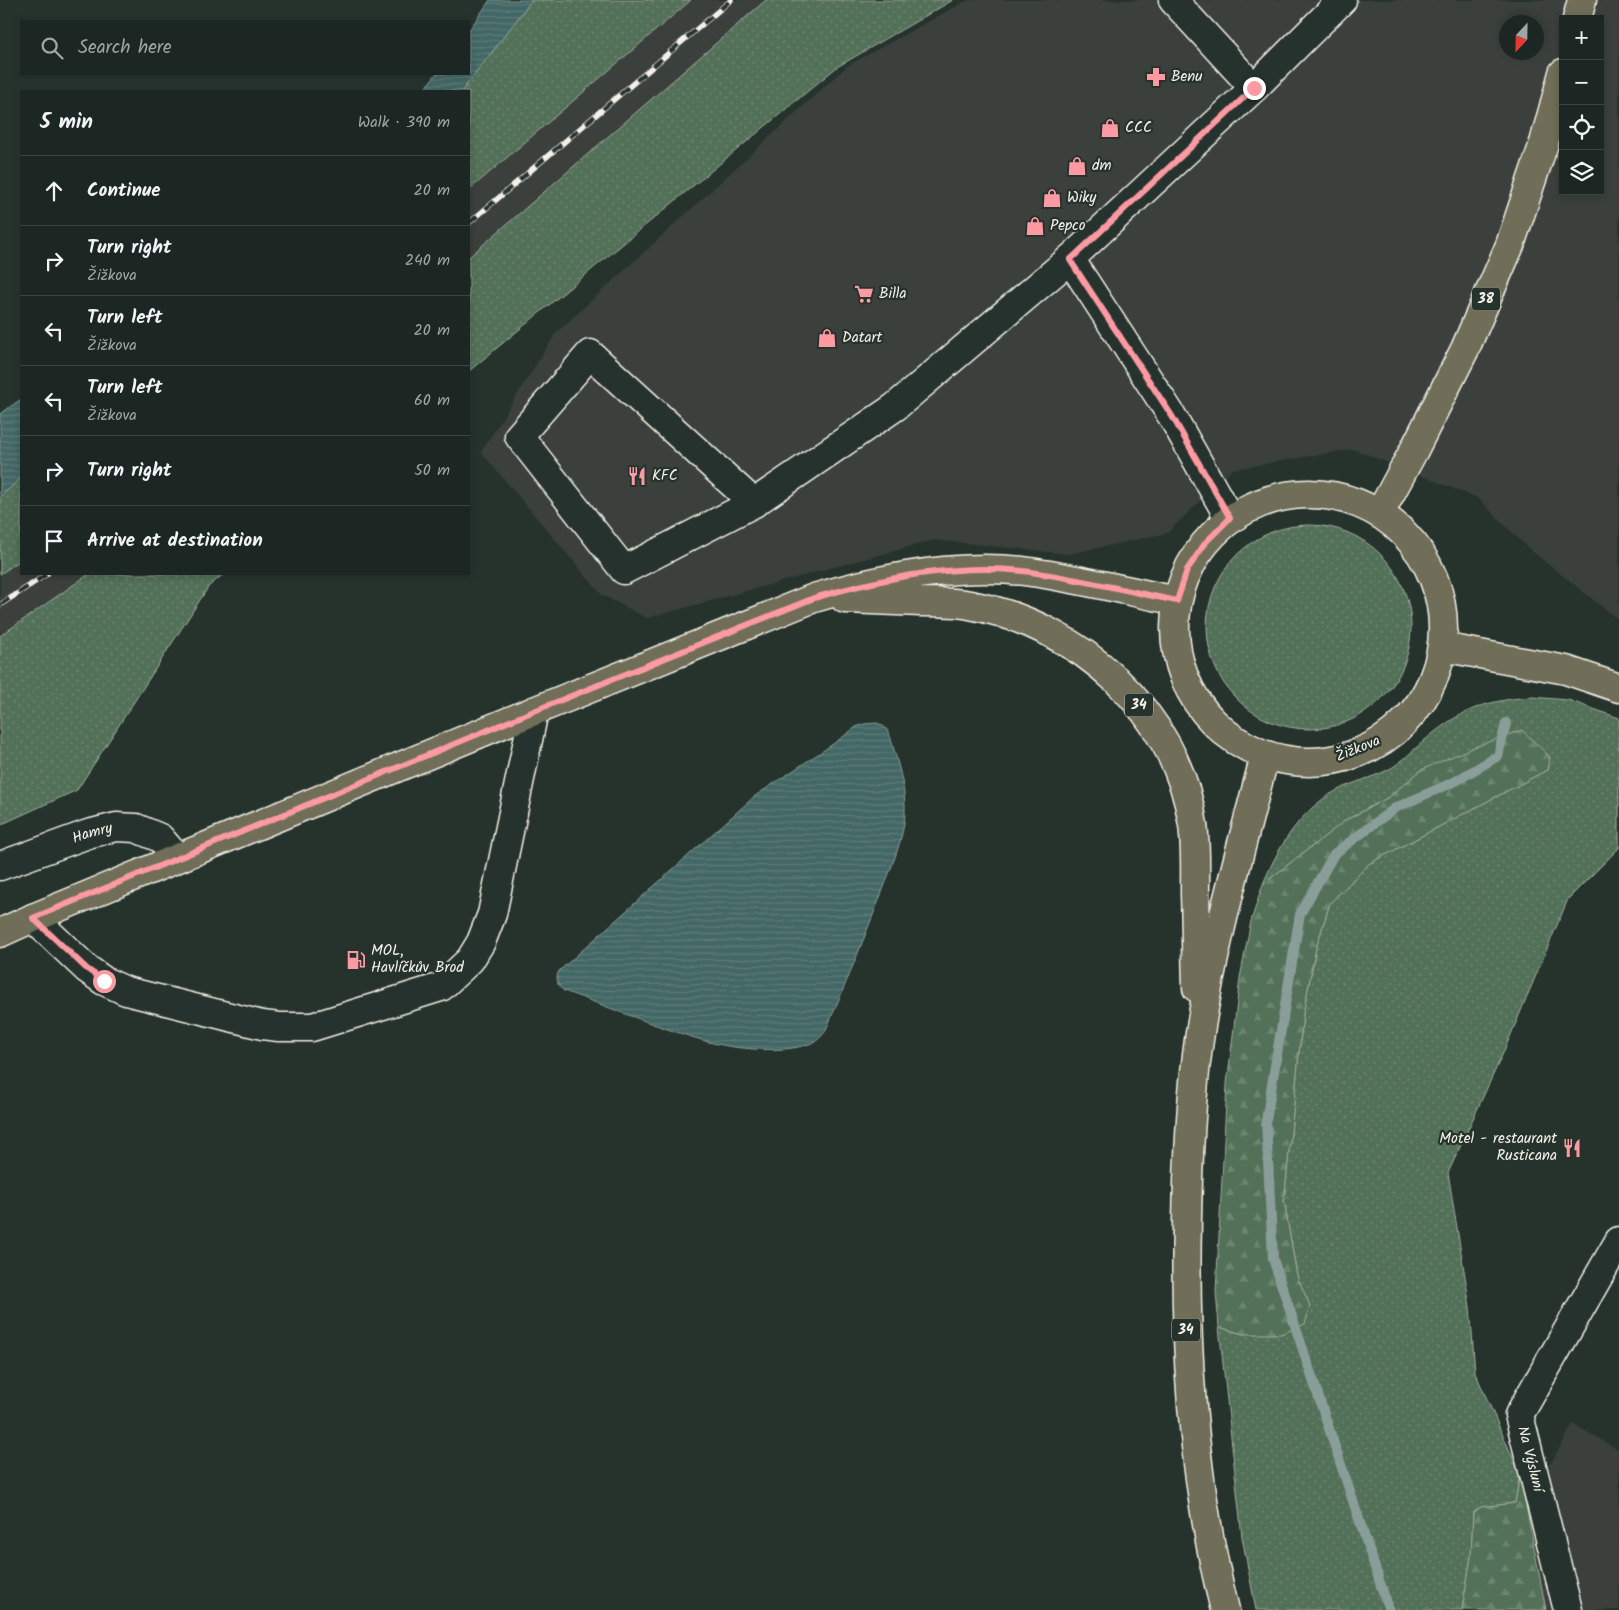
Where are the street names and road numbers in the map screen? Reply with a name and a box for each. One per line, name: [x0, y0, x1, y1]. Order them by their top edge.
road number: 38: [1472, 288, 1500, 310]
road number: 34: [1125, 694, 1153, 716]
street label: Žižkova: [1332, 729, 1384, 769]
street label: Hamry: [69, 816, 116, 851]
road number: 34: [1172, 1318, 1200, 1342]
street label: Na Výsluní: [1510, 1424, 1550, 1497]

